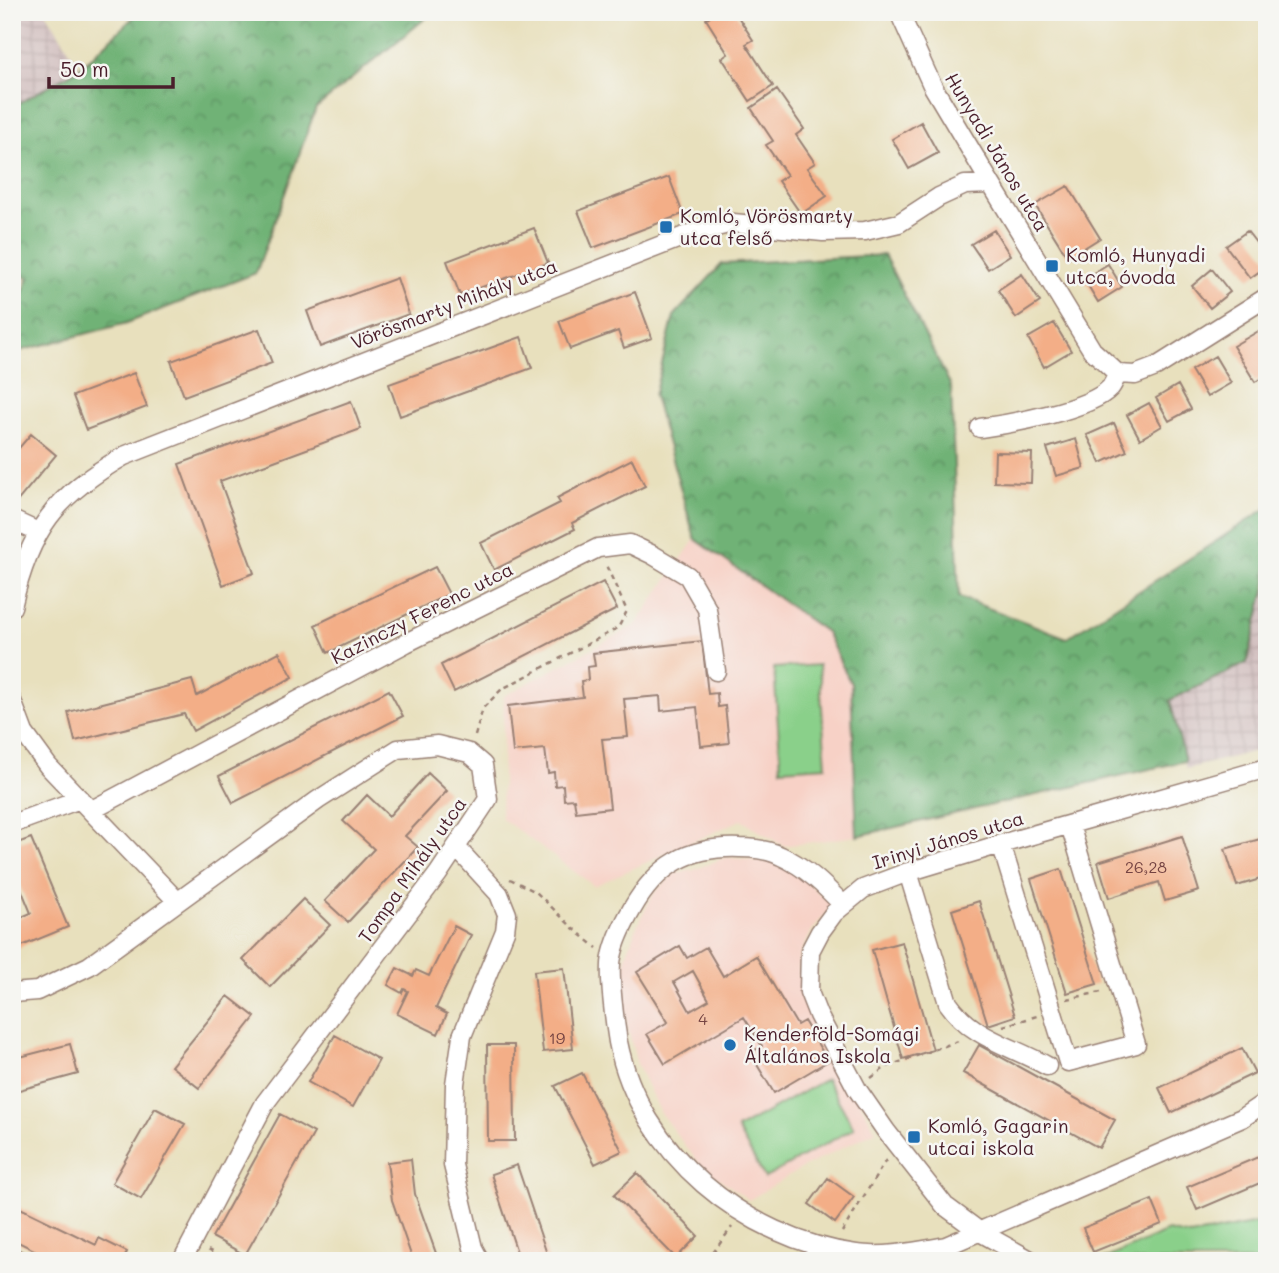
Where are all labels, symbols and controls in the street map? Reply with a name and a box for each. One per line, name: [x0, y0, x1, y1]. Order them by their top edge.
scale bar: [49, 46, 173, 90]
text: 50 m: [60, 55, 109, 82]
street label: Hunyadi János utca: [940, 68, 1055, 236]
place label: Komló, Vörösmarty utca felső: [680, 203, 853, 250]
marker: Komló, Vörösmarty utca felső: [658, 219, 674, 235]
place label: Komló, Hunyadi utca, óvoda: [1066, 242, 1206, 289]
street label: Vörösmarty Mihály utca: [347, 253, 561, 355]
marker: Komló, Hunyadi utca, óvoda: [1044, 258, 1060, 274]
street label: Kazinczy Ferenc utca: [326, 556, 517, 669]
street label: Tompa Mihály utca: [352, 792, 471, 948]
street label: Irinyi János utca: [869, 805, 1027, 874]
house number: 26,28: [1125, 856, 1167, 877]
house number: 4: [698, 1008, 708, 1029]
place label: Kenderföld-Somági Általános Iskola: [744, 1021, 920, 1068]
house number: 19: [549, 1027, 565, 1048]
marker: Kenderföld-Somági Általános Iskola: [722, 1037, 738, 1053]
place label: Komló, Gagarin utcai iskola: [928, 1113, 1068, 1160]
marker: Komló, Gagarin utcai iskola: [906, 1129, 922, 1145]

